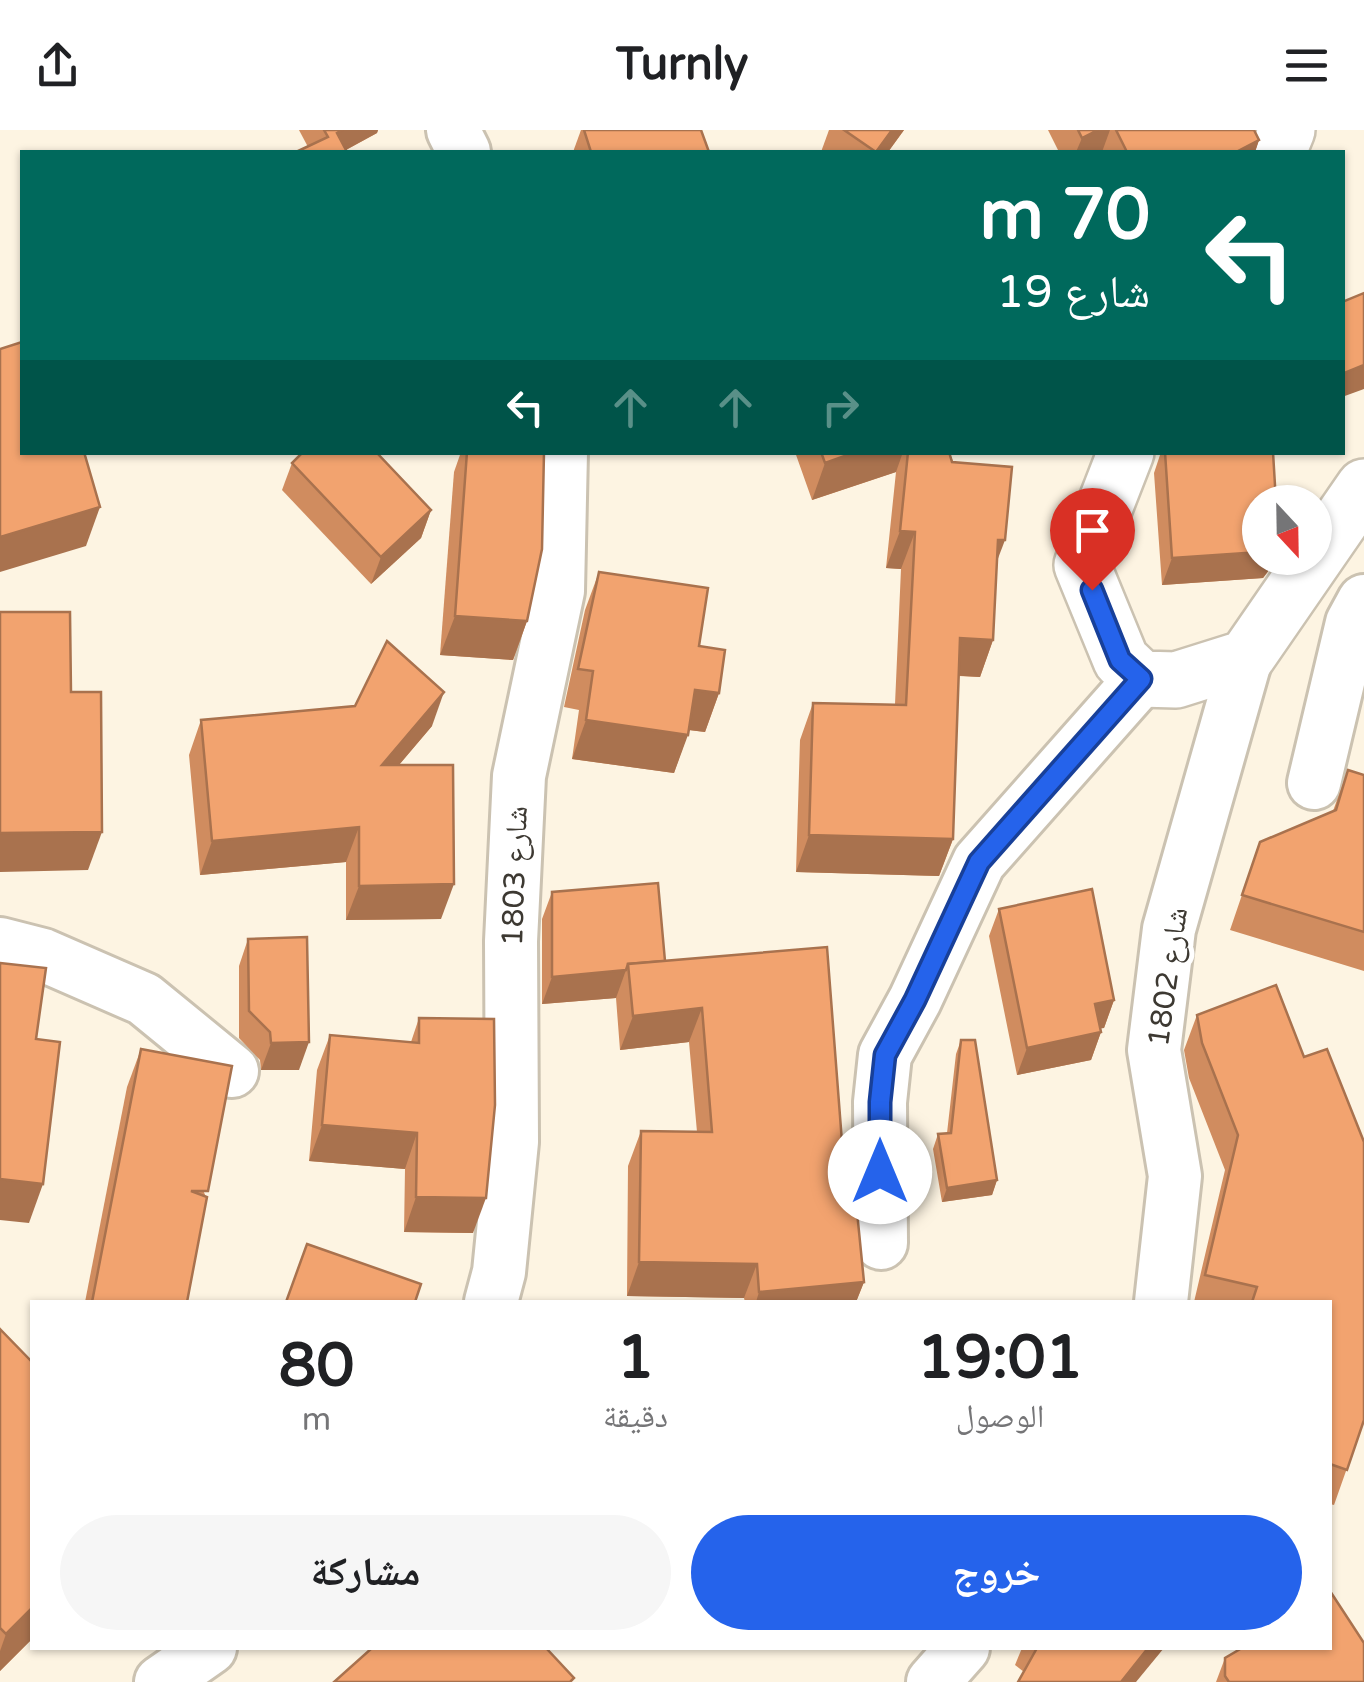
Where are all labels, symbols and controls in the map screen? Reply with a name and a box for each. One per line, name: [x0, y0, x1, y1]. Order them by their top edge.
icon: share: [30, 38, 85, 93]
text: Turnly: [616, 38, 748, 92]
icon: menu: [1279, 38, 1334, 93]
text: 70 m: [980, 174, 1150, 258]
icon: left: [1185, 190, 1315, 320]
text: شارع 19: [996, 266, 1150, 320]
icon: left: [498, 380, 553, 435]
icon: ahead: [603, 380, 658, 435]
icon: ahead: [708, 380, 763, 435]
icon: right: [813, 380, 868, 435]
north arrow: [1242, 485, 1332, 575]
map controls: [1242, 485, 1332, 575]
pin: [1050, 488, 1135, 591]
icon: arrive: [1065, 503, 1120, 558]
street label: شارع 1803: [494, 805, 536, 947]
street label: شارع 1802: [1140, 905, 1196, 1049]
position arrow: [828, 1120, 932, 1224]
text: 1: [617, 1322, 654, 1394]
text: 19:01: [917, 1322, 1083, 1394]
text: 80: [279, 1330, 354, 1402]
text: دقيقة: [603, 1398, 668, 1436]
text: الوصول: [956, 1398, 1044, 1436]
text: m: [302, 1401, 331, 1439]
button: مشاركة: [60, 1515, 671, 1630]
button: خروج: [691, 1515, 1302, 1630]

